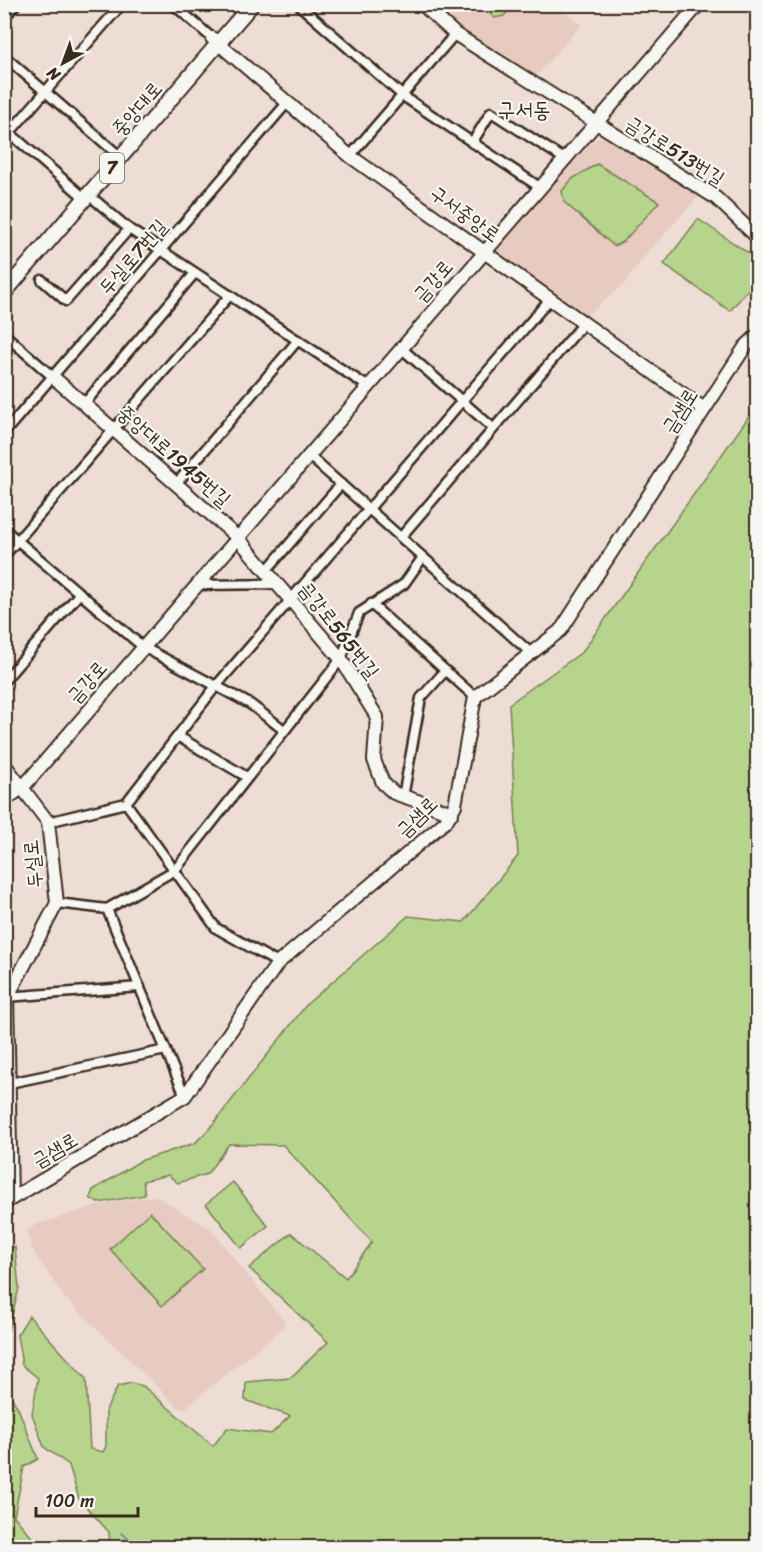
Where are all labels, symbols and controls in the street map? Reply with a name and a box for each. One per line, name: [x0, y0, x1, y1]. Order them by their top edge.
north arrow: [33, 33, 93, 93]
text: N: [39, 59, 68, 89]
street label: 중앙대로: [103, 73, 171, 145]
district label: 구서동: [497, 90, 551, 129]
street label: 금강로513번길: [618, 106, 732, 196]
road number: 7: [100, 153, 124, 183]
street label: 구서중앙로: [422, 176, 508, 252]
street label: 두실로7번길: [90, 211, 176, 303]
street label: 금강로: [404, 251, 462, 311]
street label: 금샘로: [652, 381, 708, 441]
street label: 중앙대로1945번길: [109, 396, 239, 516]
street label: 금강로565번길: [289, 573, 389, 687]
street label: 금강로: [58, 652, 116, 712]
street label: 금샘로: [388, 788, 446, 846]
street label: 두실로: [13, 838, 53, 890]
street label: 금샘로: [25, 1123, 85, 1177]
scale bar: [36, 1480, 138, 1518]
text: 100 m: [45, 1485, 94, 1517]

